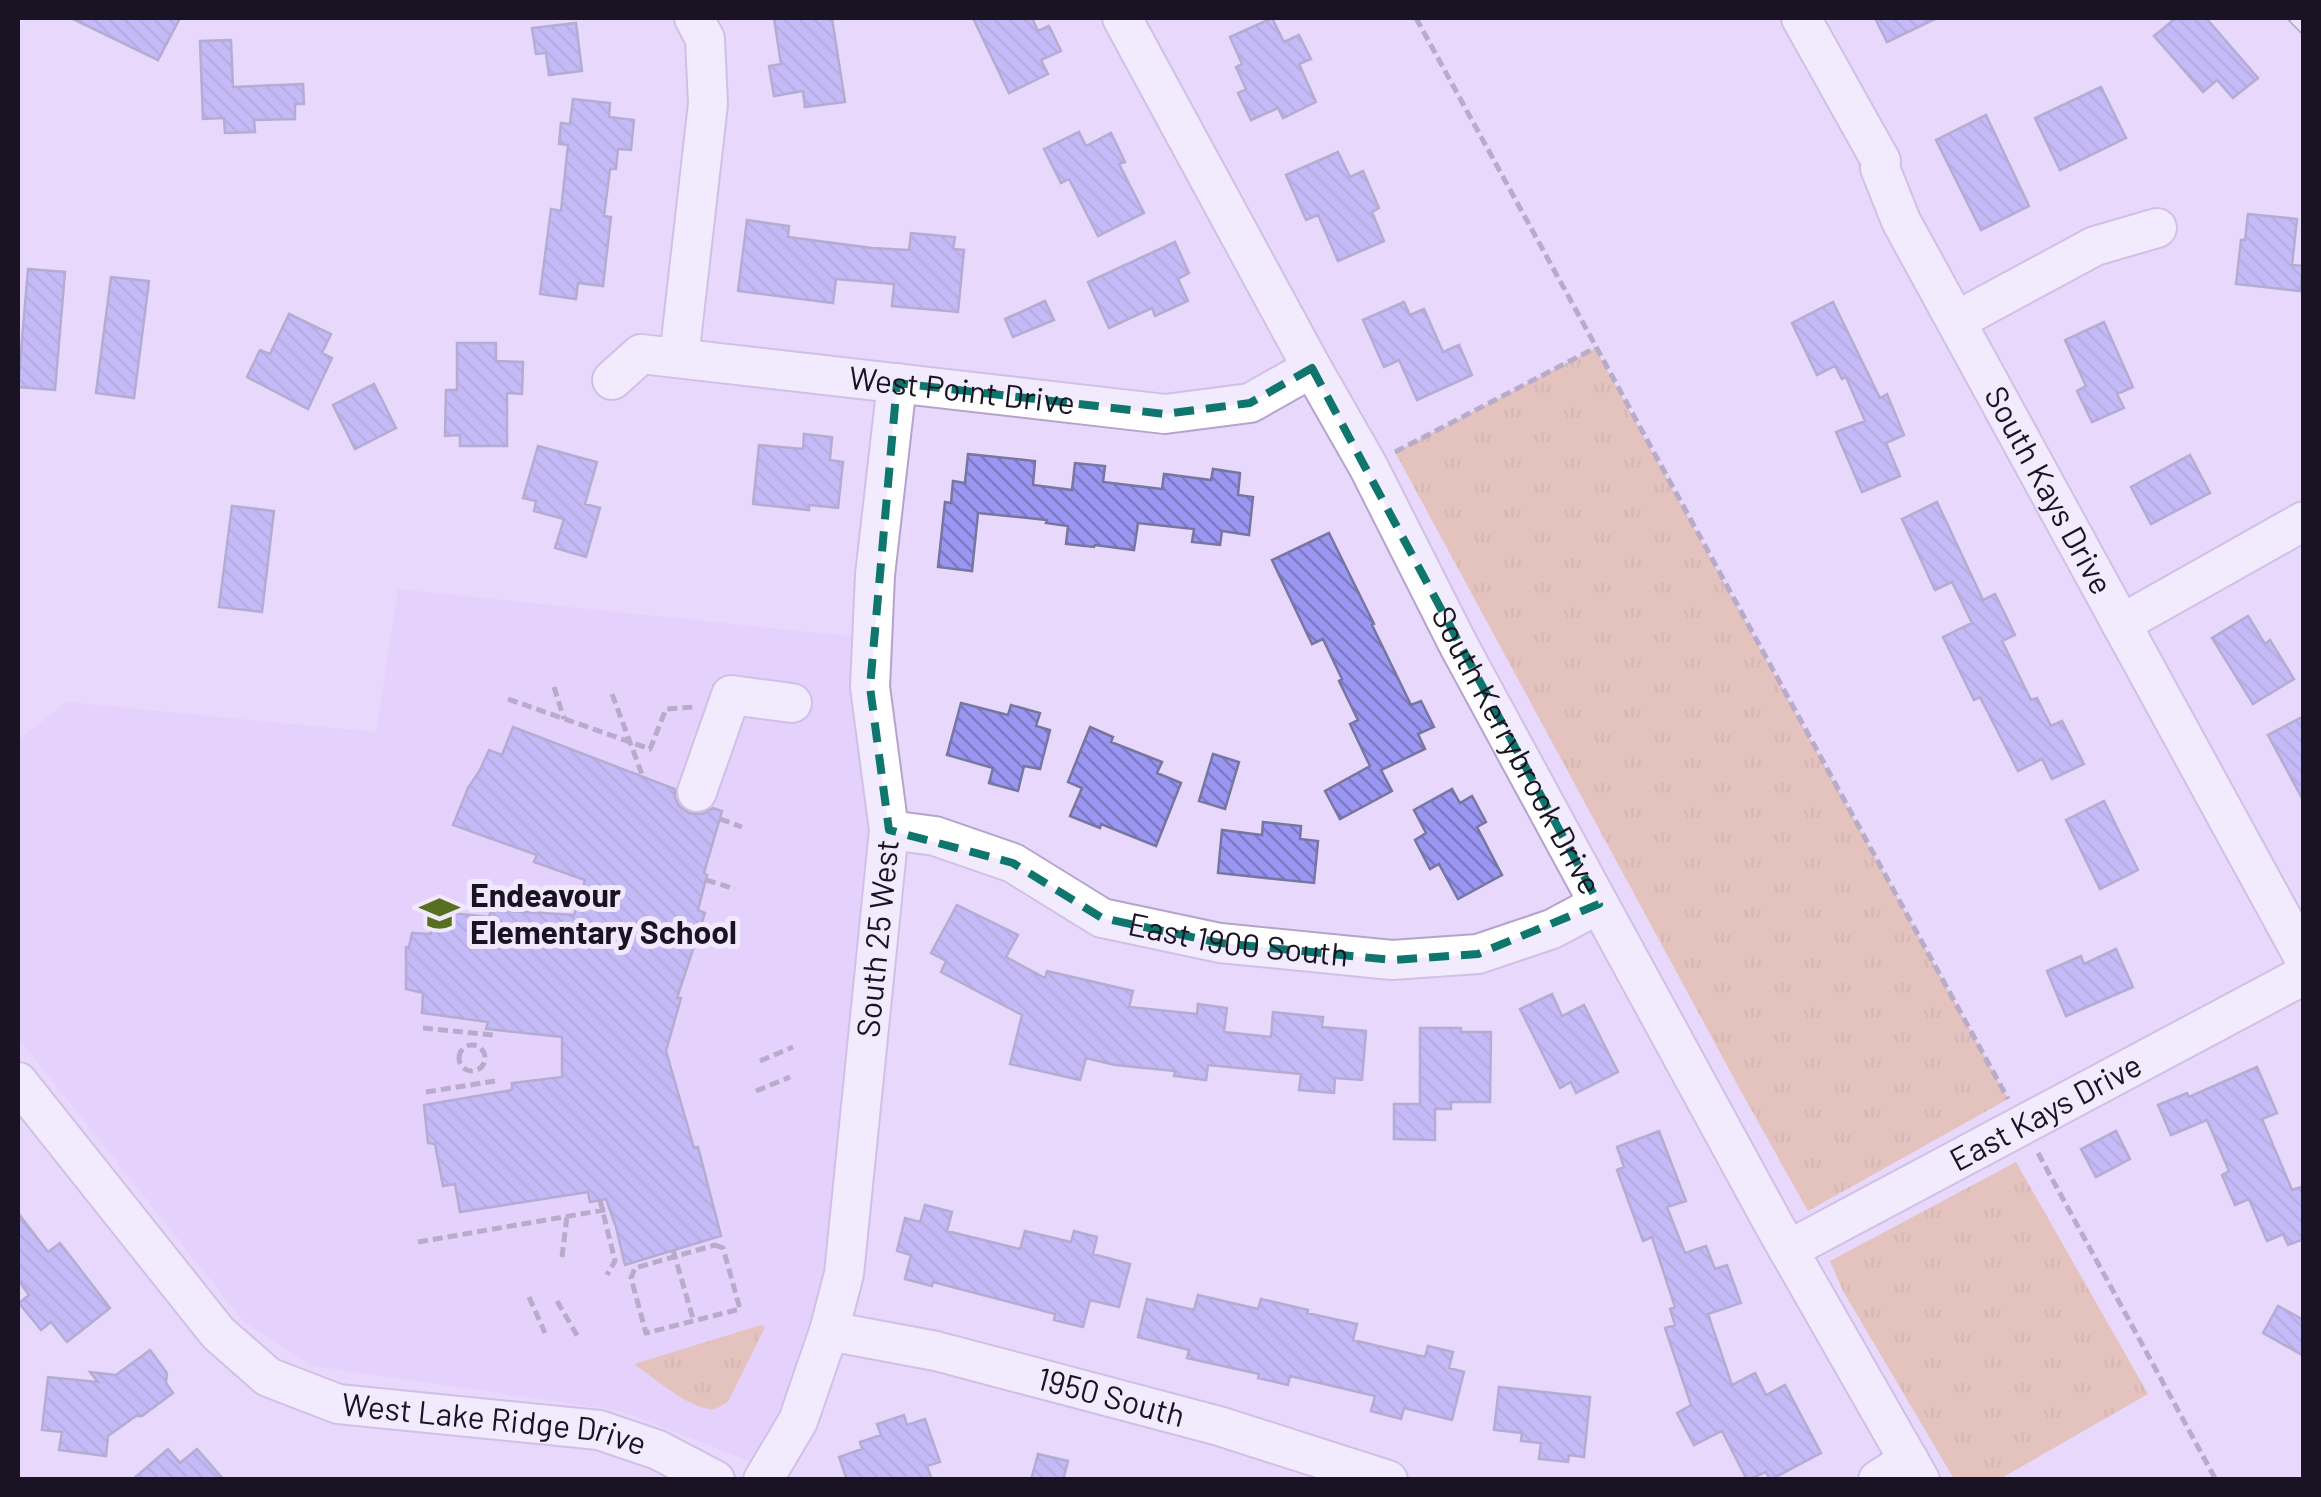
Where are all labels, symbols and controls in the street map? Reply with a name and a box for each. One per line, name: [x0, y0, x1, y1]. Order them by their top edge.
street label: West Point Drive: [847, 357, 1077, 421]
street label: South Kays Drive: [1978, 379, 2122, 600]
street label: South Kerrybrook Drive: [1425, 599, 1611, 900]
street label: South 25 West: [847, 837, 905, 1039]
place label: Endeavour Elementary School: [470, 875, 737, 950]
school or university icon: Endeavour Elementary School: [419, 893, 461, 935]
street label: East 1900 South: [1125, 903, 1350, 973]
street label: East Kays Drive: [1942, 1044, 2147, 1177]
street label: 1950 South: [1034, 1358, 1189, 1433]
street label: West Lake Ridge Drive: [340, 1383, 652, 1462]

